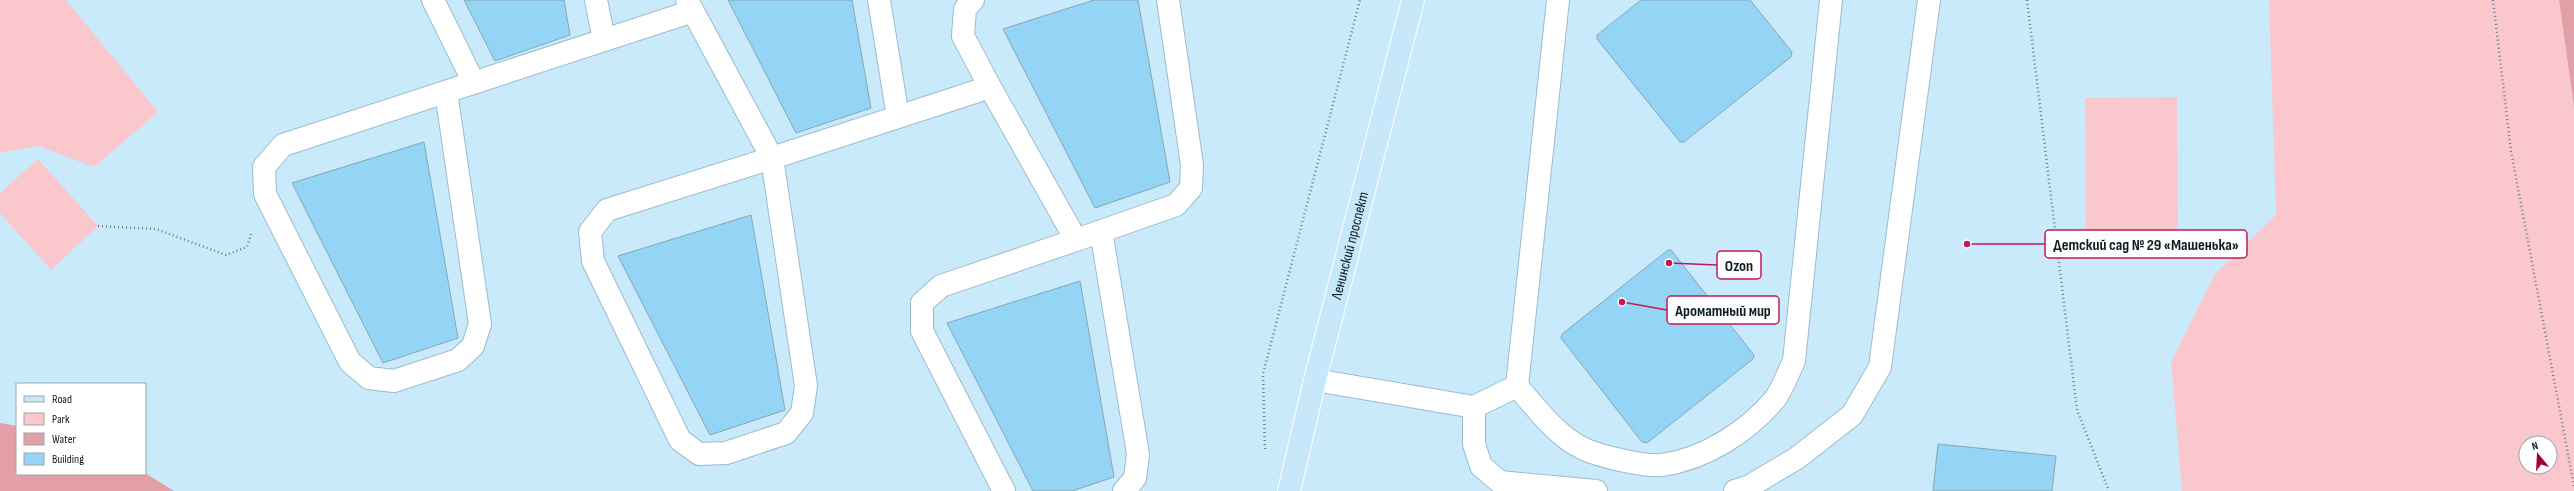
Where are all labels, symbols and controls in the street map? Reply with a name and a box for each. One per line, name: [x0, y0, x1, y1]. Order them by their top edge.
street label: Ленинский проспект: [1326, 189, 1373, 302]
callout: Детский сад № 29 «Машенька»: [2045, 230, 2247, 258]
text: Детский сад № 29 «Машенька»: [2053, 236, 2239, 255]
callout: Ozon: [1717, 251, 1761, 279]
text: Ozon: [1725, 257, 1753, 276]
callout: Ароматный мир: [1667, 296, 1779, 324]
text: Ароматный мир: [1674, 302, 1771, 321]
legend: [16, 383, 146, 475]
text: Road: [52, 392, 72, 407]
text: Park: [52, 412, 70, 427]
text: Water: [52, 432, 76, 447]
north arrow: [2518, 435, 2558, 475]
text: N: [2530, 439, 2540, 453]
text: Building: [52, 452, 84, 467]

